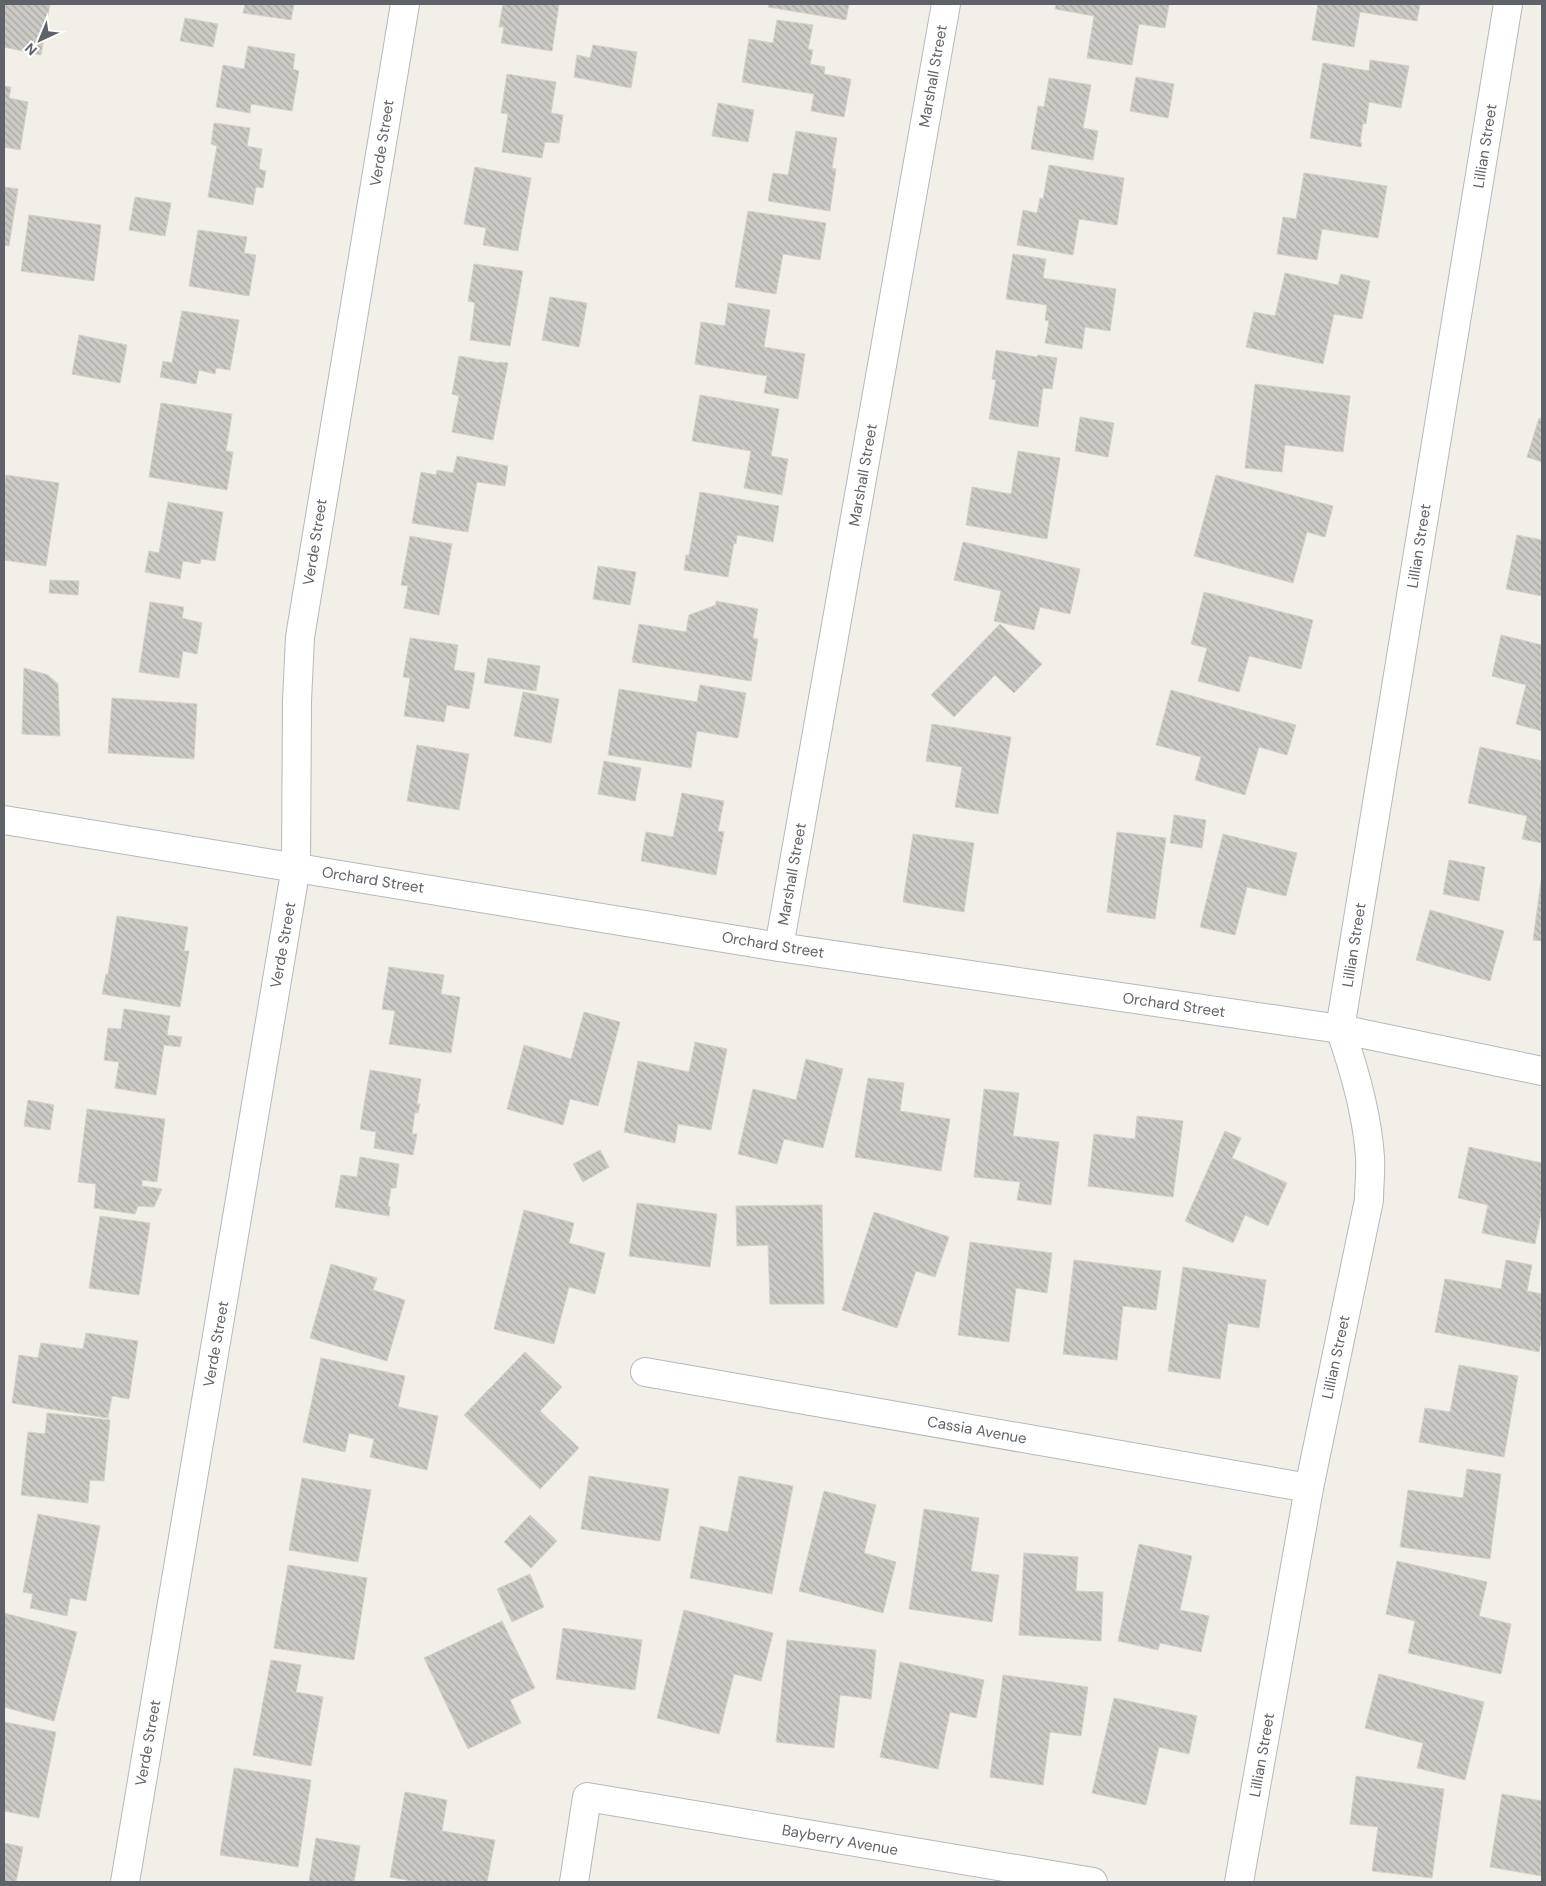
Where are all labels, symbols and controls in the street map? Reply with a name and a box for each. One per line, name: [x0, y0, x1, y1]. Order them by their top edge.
north arrow: [15, 15, 65, 65]
street label: Marshall Street: [914, 23, 952, 129]
text: N: [21, 39, 41, 59]
street label: Verde Street: [365, 98, 399, 188]
street label: Lillian Street: [1468, 102, 1502, 190]
street label: Marshall Street: [844, 422, 882, 528]
street label: Verde Street: [298, 497, 332, 587]
street label: Lillian Street: [1402, 502, 1436, 590]
street label: Marshall Street: [773, 821, 811, 927]
street label: Orchard Street: [320, 862, 426, 898]
street label: Verde Street: [266, 900, 300, 990]
street label: Lillian Street: [1337, 901, 1371, 989]
street label: Orchard Street: [720, 927, 826, 963]
street label: Orchard Street: [1121, 988, 1227, 1022]
street label: Verde Street: [199, 1299, 233, 1389]
street label: Lillian Street: [1317, 1313, 1355, 1401]
street label: Cassia Avenue: [926, 1411, 1028, 1449]
street label: Verde Street: [131, 1698, 165, 1788]
street label: Lillian Street: [1245, 1711, 1279, 1799]
street label: Bayberry Avenue: [780, 1820, 900, 1860]

